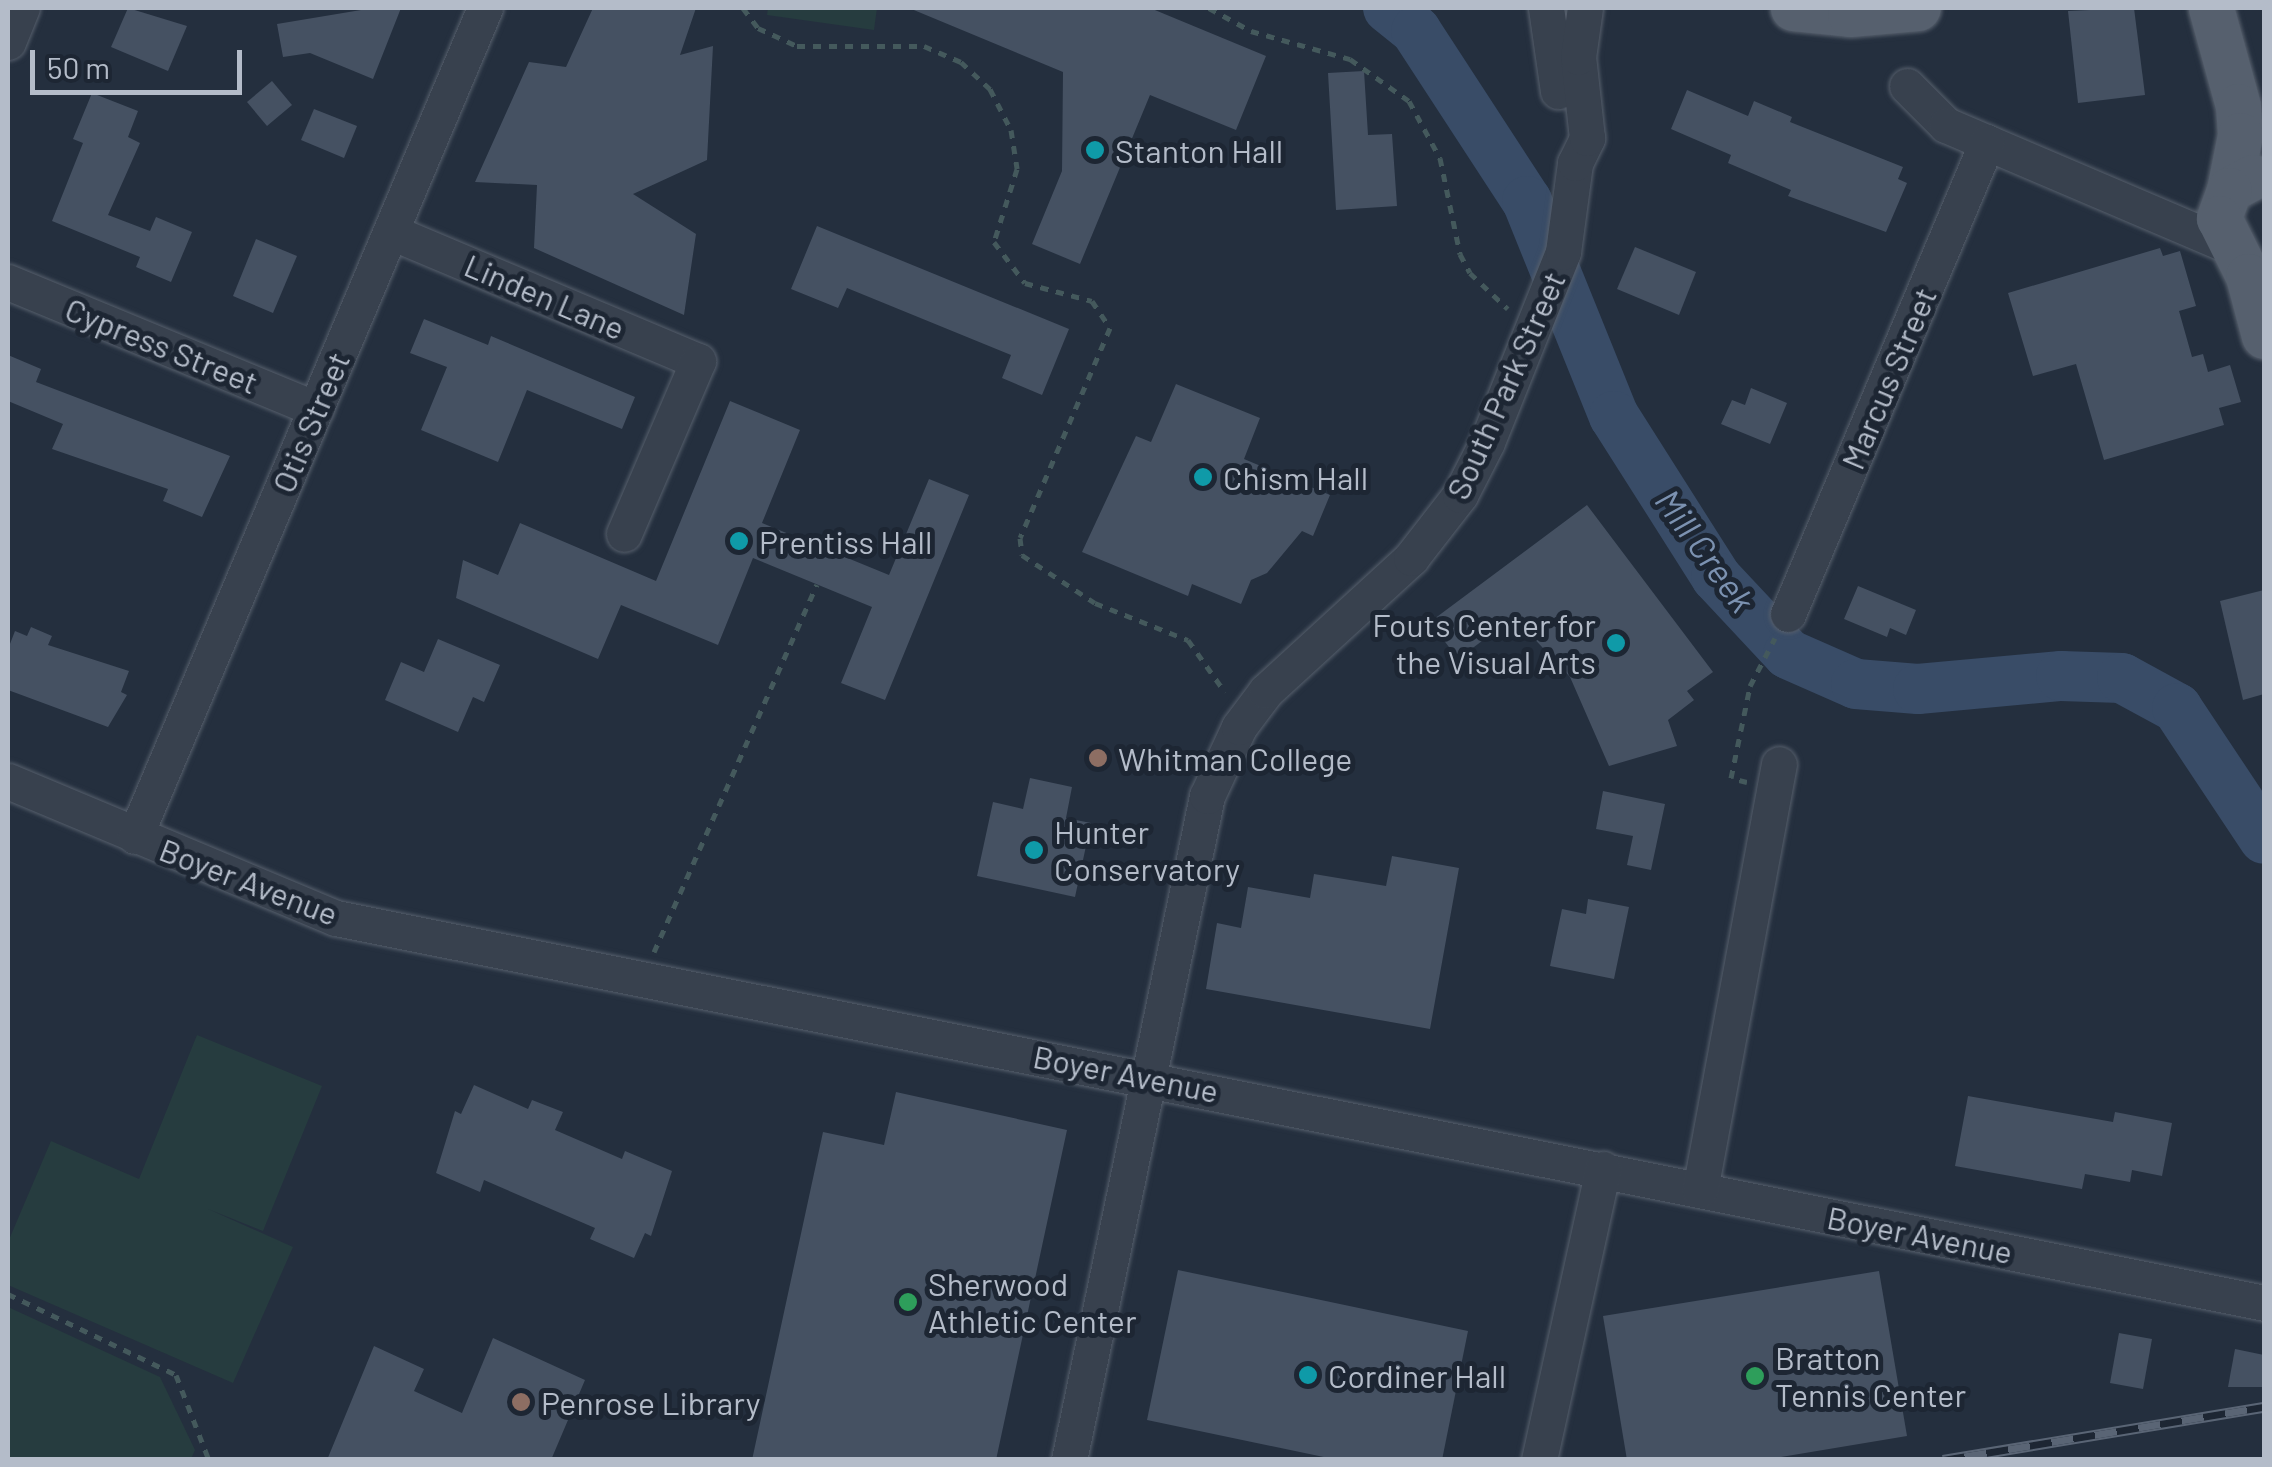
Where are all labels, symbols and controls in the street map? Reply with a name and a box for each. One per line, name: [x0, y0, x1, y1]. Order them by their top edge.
scale bar: [35, 30, 248, 92]
text: 50 m: [47, 49, 110, 85]
place label: Stanton Hall: [1115, 131, 1283, 169]
marker: Stanton Hall: [1084, 139, 1106, 161]
street label: Linden Lane: [459, 245, 631, 347]
street label: South Park Street: [1438, 265, 1572, 505]
street label: Marcus Street: [1832, 281, 1944, 475]
street label: Cypress Street: [60, 289, 264, 401]
street label: Otis Street: [263, 346, 357, 498]
place label: Chism Hall: [1223, 458, 1368, 496]
marker: Chism Hall: [1192, 466, 1214, 488]
water label: Mill Creek: [1647, 480, 1765, 620]
place label: Prentiss Hall: [759, 522, 932, 560]
marker: Prentiss Hall: [728, 530, 750, 552]
place label: Fouts Center for the Visual Arts: [1372, 606, 1596, 681]
marker: Fouts Center for the Visual Arts: [1605, 632, 1627, 654]
place label: Whitman College: [1118, 739, 1352, 777]
marker: Whitman College: [1087, 747, 1109, 769]
place label: Hunter Conservatory: [1054, 813, 1240, 888]
street label: Boyer Avenue: [154, 829, 344, 933]
marker: Hunter Conservatory: [1023, 839, 1045, 861]
street label: Boyer Avenue: [1030, 1036, 1222, 1110]
street label: Boyer Avenue: [1824, 1197, 2016, 1271]
place label: Sherwood Athletic Center: [928, 1265, 1137, 1340]
marker: Sherwood Athletic Center: [897, 1291, 919, 1313]
place label: Bratton Tennis Center: [1775, 1339, 1966, 1414]
place label: Cordiner Hall: [1328, 1356, 1506, 1394]
marker: Cordiner Hall: [1297, 1364, 1319, 1386]
marker: Bratton Tennis Center: [1744, 1365, 1766, 1387]
place label: Penrose Library: [541, 1383, 760, 1421]
marker: Penrose Library: [510, 1391, 532, 1413]

